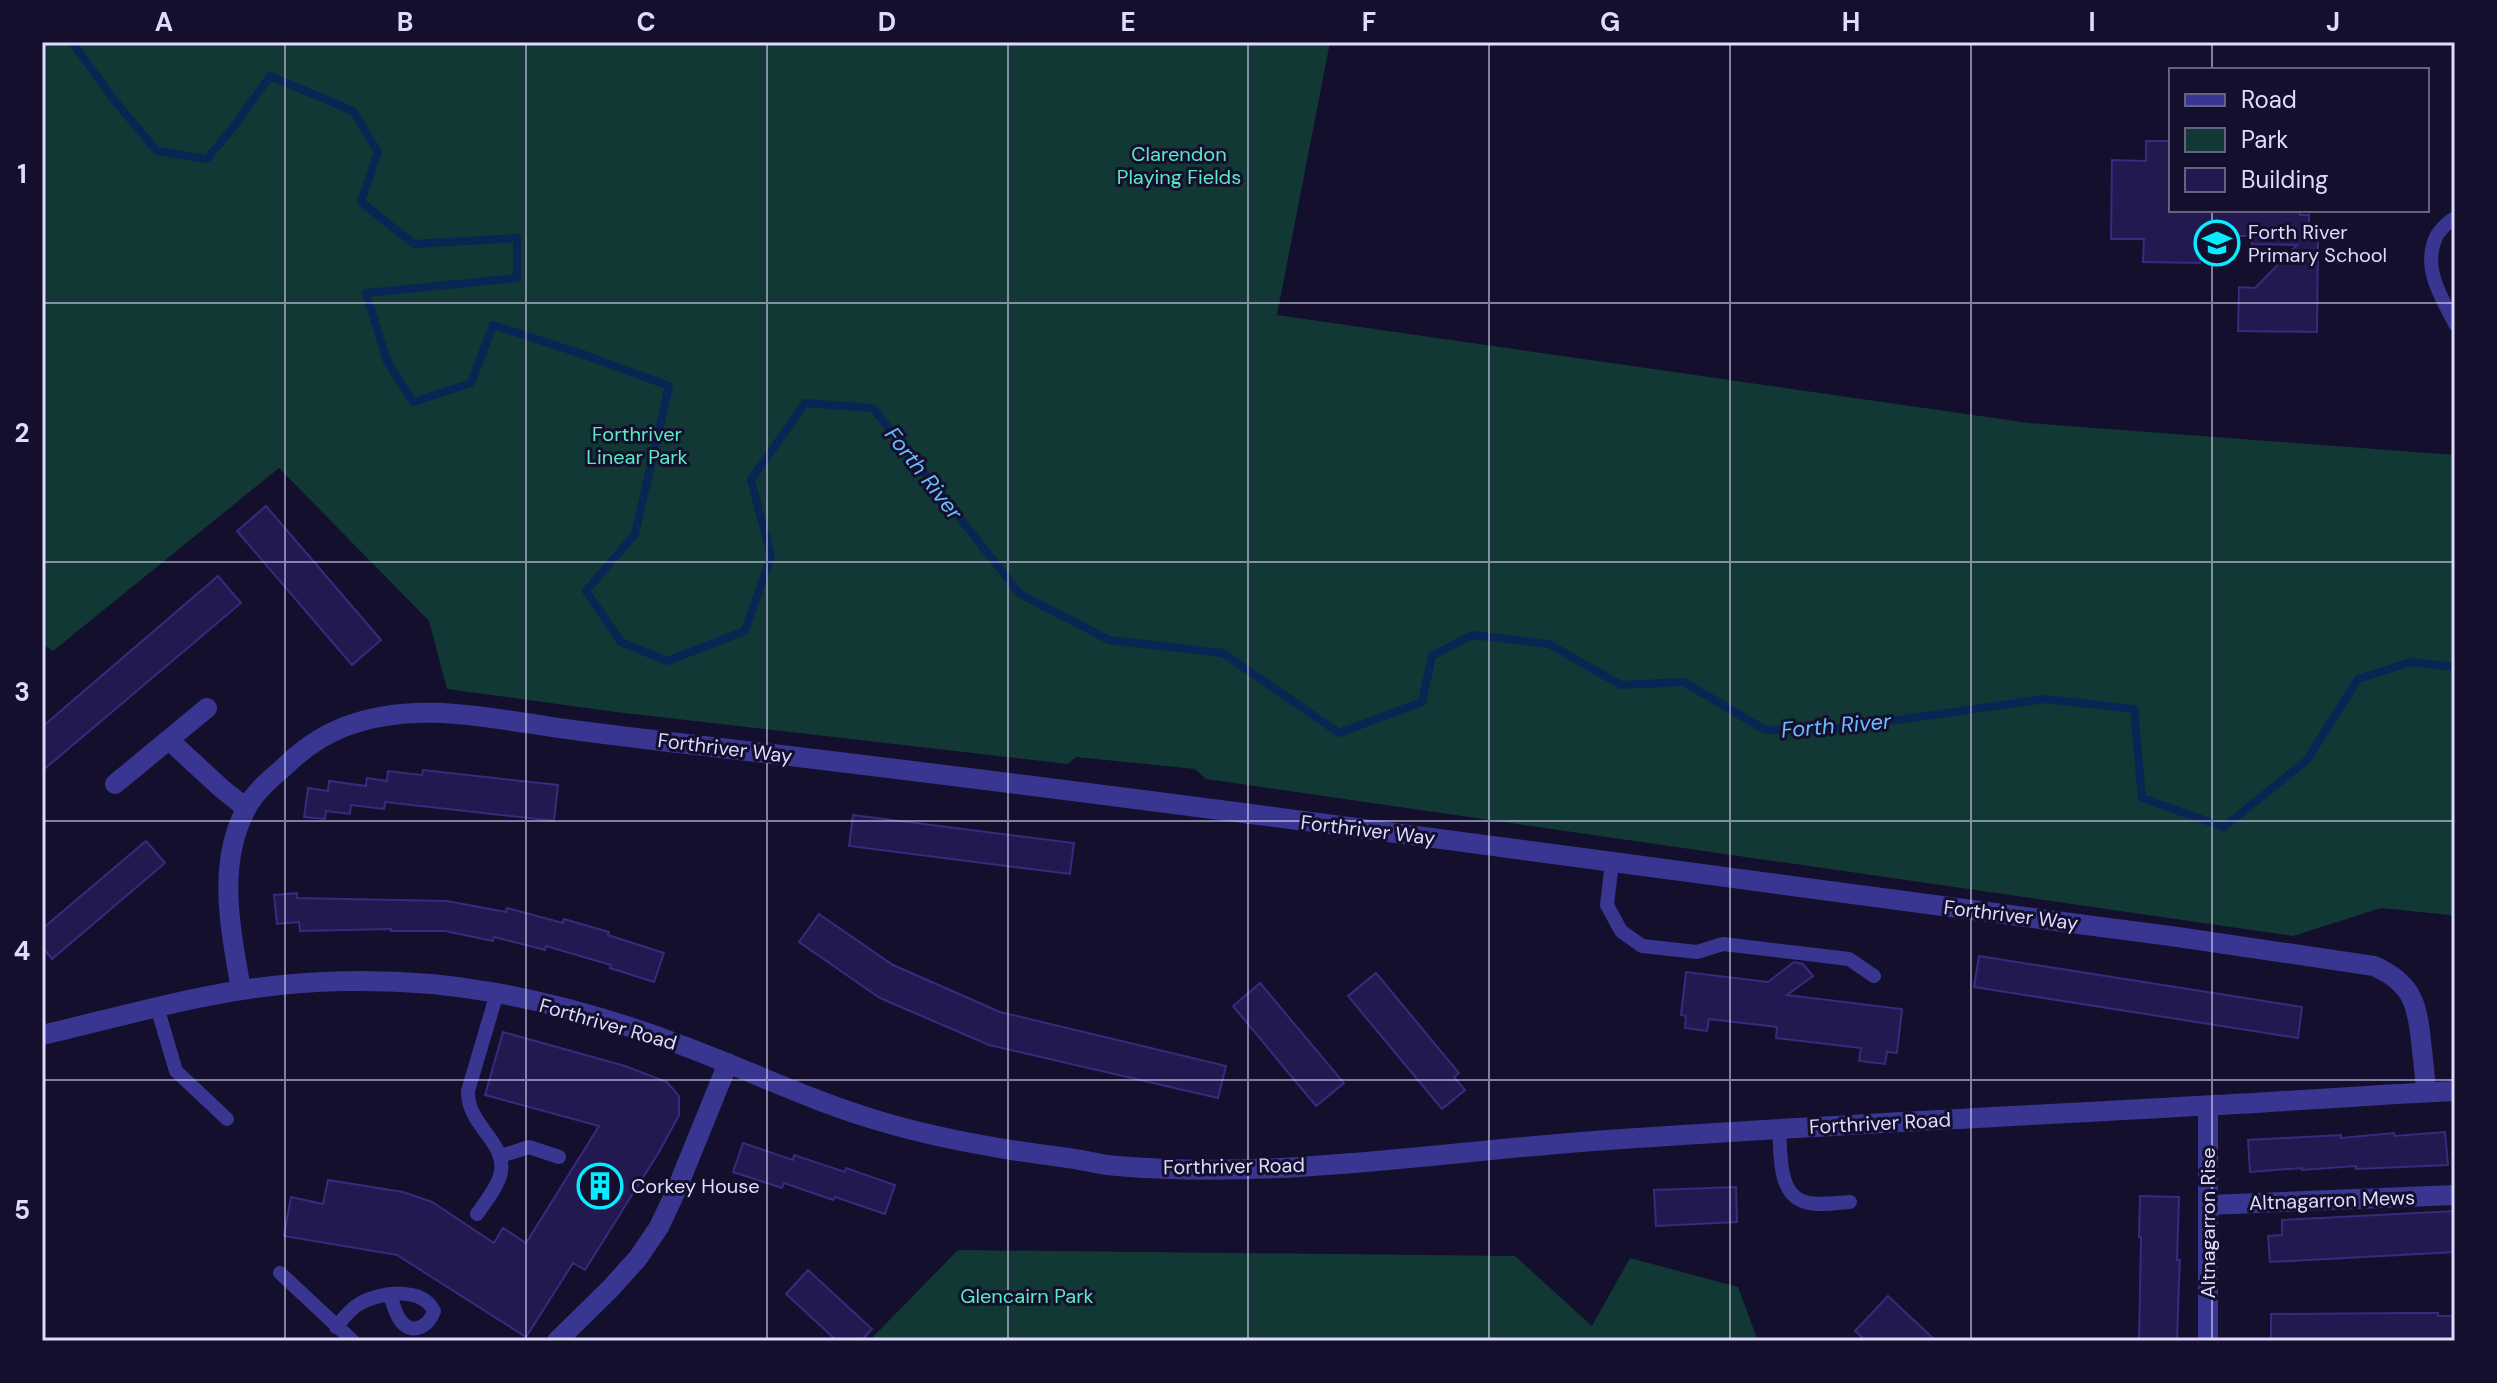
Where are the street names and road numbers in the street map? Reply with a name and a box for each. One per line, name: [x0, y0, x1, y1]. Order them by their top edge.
street label: Forthriver Way: [656, 727, 794, 769]
street label: Forthriver Way: [1299, 809, 1437, 851]
street label: Forthriver Way: [1942, 894, 2080, 936]
street label: Forthriver Road: [536, 992, 680, 1056]
street label: Forthriver Road: [1809, 1106, 1951, 1140]
street label: Altnagarron Rise: [2195, 1147, 2221, 1299]
street label: Forthriver Road: [1163, 1152, 1305, 1180]
street label: Altnagarron Mews: [2249, 1184, 2415, 1216]

